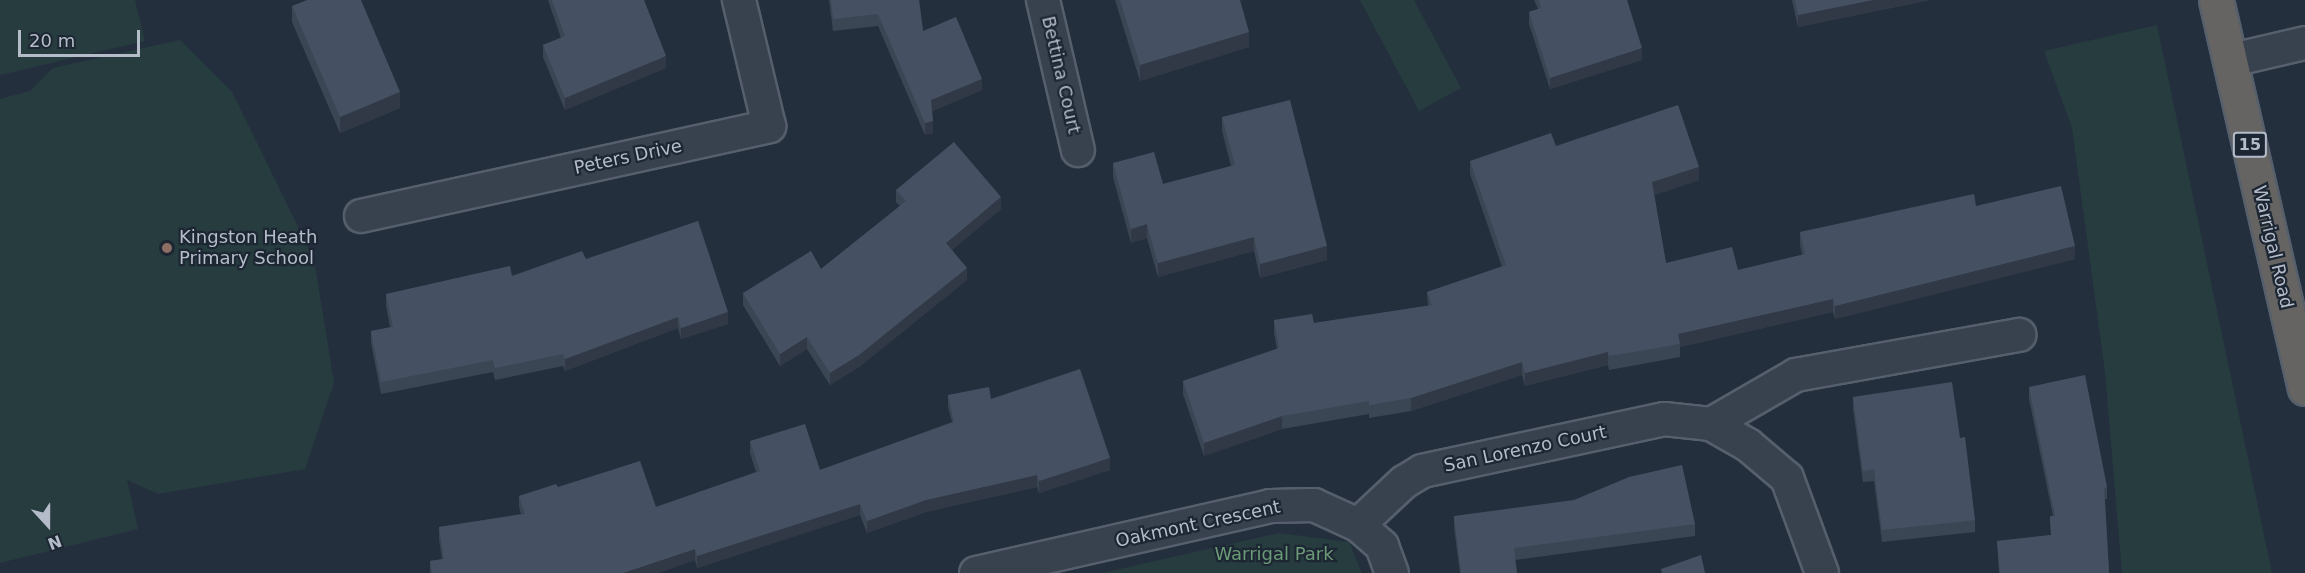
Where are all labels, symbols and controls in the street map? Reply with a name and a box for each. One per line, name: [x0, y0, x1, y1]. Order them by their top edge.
street label: Bettina Court: [1037, 14, 1085, 136]
scale bar: [21, 18, 142, 56]
text: 20 m: [29, 30, 75, 51]
road number: 15: [2232, 132, 2268, 158]
street label: Peters Drive: [572, 135, 684, 179]
street label: Warrigal Road: [2248, 183, 2298, 311]
place label: Kingston Heath Primary School: [179, 227, 317, 270]
marker: Kingston Heath Primary School: [160, 241, 174, 255]
street label: San Lorenzo Court: [1442, 421, 1608, 477]
north arrow: [18, 495, 78, 555]
street label: Oakmont Crescent: [1114, 496, 1282, 552]
text: N: [45, 531, 64, 554]
park label: Warrigal Park: [1214, 543, 1334, 565]

